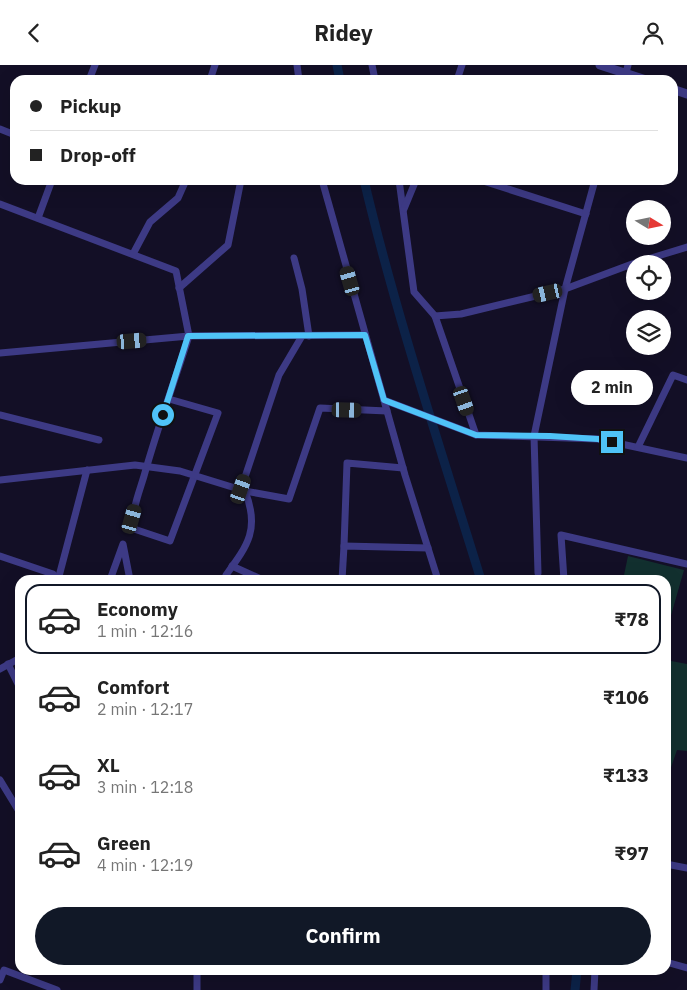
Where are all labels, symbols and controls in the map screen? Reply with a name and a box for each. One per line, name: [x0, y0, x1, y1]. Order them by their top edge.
text: Ridey: [314, 18, 373, 47]
icon: back: [20, 19, 48, 47]
icon: person: [639, 19, 667, 47]
text: Pickup: [60, 94, 121, 118]
text: Drop-off: [60, 143, 136, 167]
north arrow: [626, 200, 671, 245]
map controls: [626, 200, 671, 355]
button: locate: [626, 255, 671, 300]
car: [338, 265, 361, 297]
car: [531, 282, 564, 304]
button: layers: [626, 310, 671, 355]
car: [116, 332, 147, 350]
callout: 2 min: [571, 369, 653, 405]
text: 2 min: [591, 377, 633, 397]
car: [452, 384, 475, 418]
car: [331, 402, 362, 418]
route start: [152, 404, 174, 426]
route end: [601, 431, 623, 453]
car: [229, 472, 252, 506]
car: [120, 503, 143, 535]
icon: car: [37, 597, 82, 642]
text: Economy: [97, 597, 178, 621]
text: ₹78: [614, 607, 649, 631]
text: 1 min · 12:16: [97, 621, 193, 641]
icon: car: [37, 675, 82, 720]
text: Comfort: [97, 675, 170, 699]
text: ₹106: [603, 685, 649, 709]
text: 2 min · 12:17: [97, 699, 193, 719]
icon: car: [37, 753, 82, 798]
text: XL: [97, 753, 120, 777]
text: ₹133: [603, 763, 649, 787]
text: 3 min · 12:18: [97, 777, 193, 797]
icon: car: [37, 831, 82, 876]
text: Green: [97, 831, 151, 855]
text: ₹97: [614, 841, 649, 865]
text: 4 min · 12:19: [97, 855, 193, 875]
button: Confirm: [35, 907, 651, 965]

